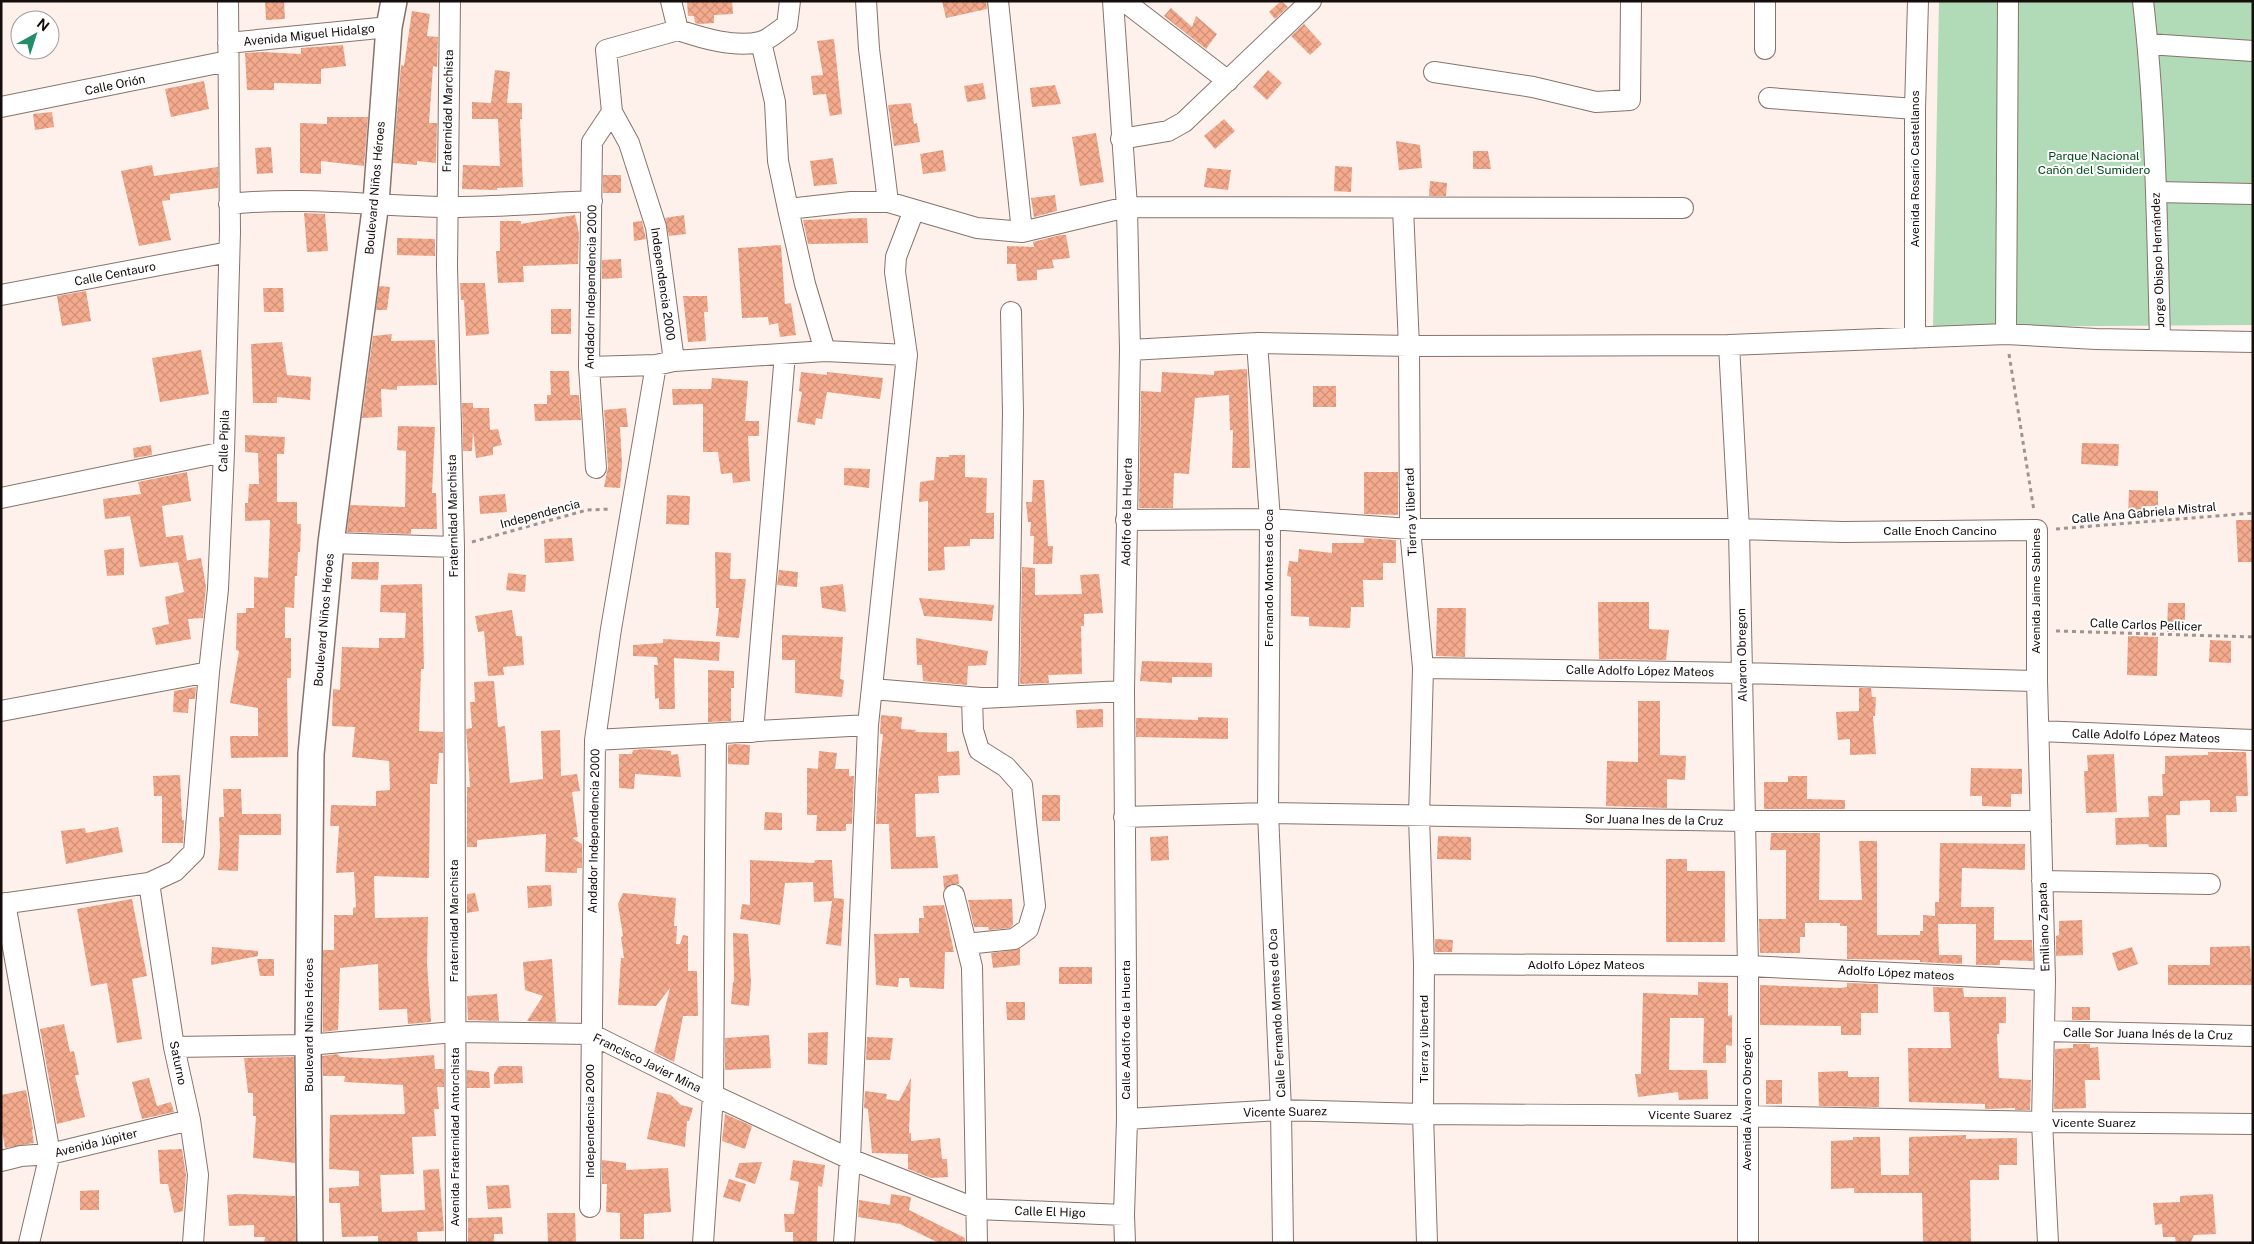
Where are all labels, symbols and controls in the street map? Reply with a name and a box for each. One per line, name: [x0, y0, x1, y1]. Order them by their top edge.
north arrow: [10, 10, 60, 60]
text: N: [34, 15, 52, 35]
street label: Avenida Miguel Hidalgo: [243, 21, 376, 49]
street label: Fraternidad Marchista: [440, 49, 456, 173]
street label: Calle Orión: [84, 72, 147, 98]
street label: Avenida Rosario Castellanos: [1908, 90, 1922, 248]
street label: Boulevard Niños Héroes: [362, 121, 388, 255]
park label: Parque Nacional Cañón del Sumidero: [2038, 149, 2150, 177]
street label: Jorge Obispo Hernández: [2149, 192, 2167, 328]
street label: Andador Independencia 2000: [583, 204, 599, 370]
street label: Independencia 2000: [648, 227, 678, 341]
street label: Calle Centauro: [73, 259, 157, 289]
street label: Calle Pípila: [216, 410, 232, 472]
street label: Fraternidad Marchista: [445, 454, 461, 578]
street label: Adolfo de la Huerta: [1119, 458, 1135, 566]
street label: Tierra y libertad: [1402, 468, 1420, 556]
street label: Independencia: [499, 497, 581, 531]
street label: Calle Ana Gabriela Mistral: [2071, 500, 2217, 526]
street label: Fernando Montes de Oca: [1262, 509, 1276, 647]
street label: Calle Enoch Cancino: [1883, 524, 1997, 538]
street label: Avenida Jaime Sabines: [2029, 528, 2043, 654]
street label: Boulevard Niños Héroes: [311, 553, 337, 687]
street label: Alvaron Obregon: [1734, 608, 1750, 702]
street label: Calle Carlos Pellicer: [2090, 616, 2203, 634]
street label: Calle Adolfo López Mateos: [1566, 663, 1714, 679]
street label: Calle Adolfo López Mateos: [2072, 726, 2220, 746]
street label: Andador Independencia 2000: [586, 748, 602, 914]
street label: Sor Juana Ines de la Cruz: [1585, 812, 1724, 828]
street label: Fraternidad Marchista: [447, 859, 461, 983]
street label: Emiliano Zapata: [2035, 882, 2053, 972]
street label: Calle Fernando Montes de Oca: [1266, 928, 1288, 1098]
street label: Boulevard Niños Héroes: [302, 958, 316, 1092]
street label: Adolfo López Mateos: [1527, 958, 1645, 972]
street label: Calle Adolfo de la Huerta: [1119, 960, 1133, 1100]
street label: Adolfo López mateos: [1837, 963, 1955, 983]
street label: Tierra y libertad: [1417, 995, 1431, 1083]
street label: Calle Sor Juana Inés de la Cruz: [2063, 1026, 2233, 1042]
street label: Francisco Javier Mina: [591, 1031, 703, 1095]
street label: Avenida Álvaro Obregón: [1740, 1037, 1754, 1171]
street label: Saturno: [167, 1040, 190, 1086]
street label: Avenida Fraternidad Antorchista: [448, 1047, 462, 1227]
street label: Independencia 2000: [583, 1064, 597, 1178]
street label: Vicente Suarez: [1243, 1104, 1327, 1120]
street label: Vicente Suarez: [1648, 1108, 1732, 1122]
street label: Vicente Suarez: [2052, 1116, 2136, 1130]
street label: Avenida Júpiter: [53, 1126, 139, 1160]
street label: Calle El Higo: [1014, 1204, 1086, 1220]

